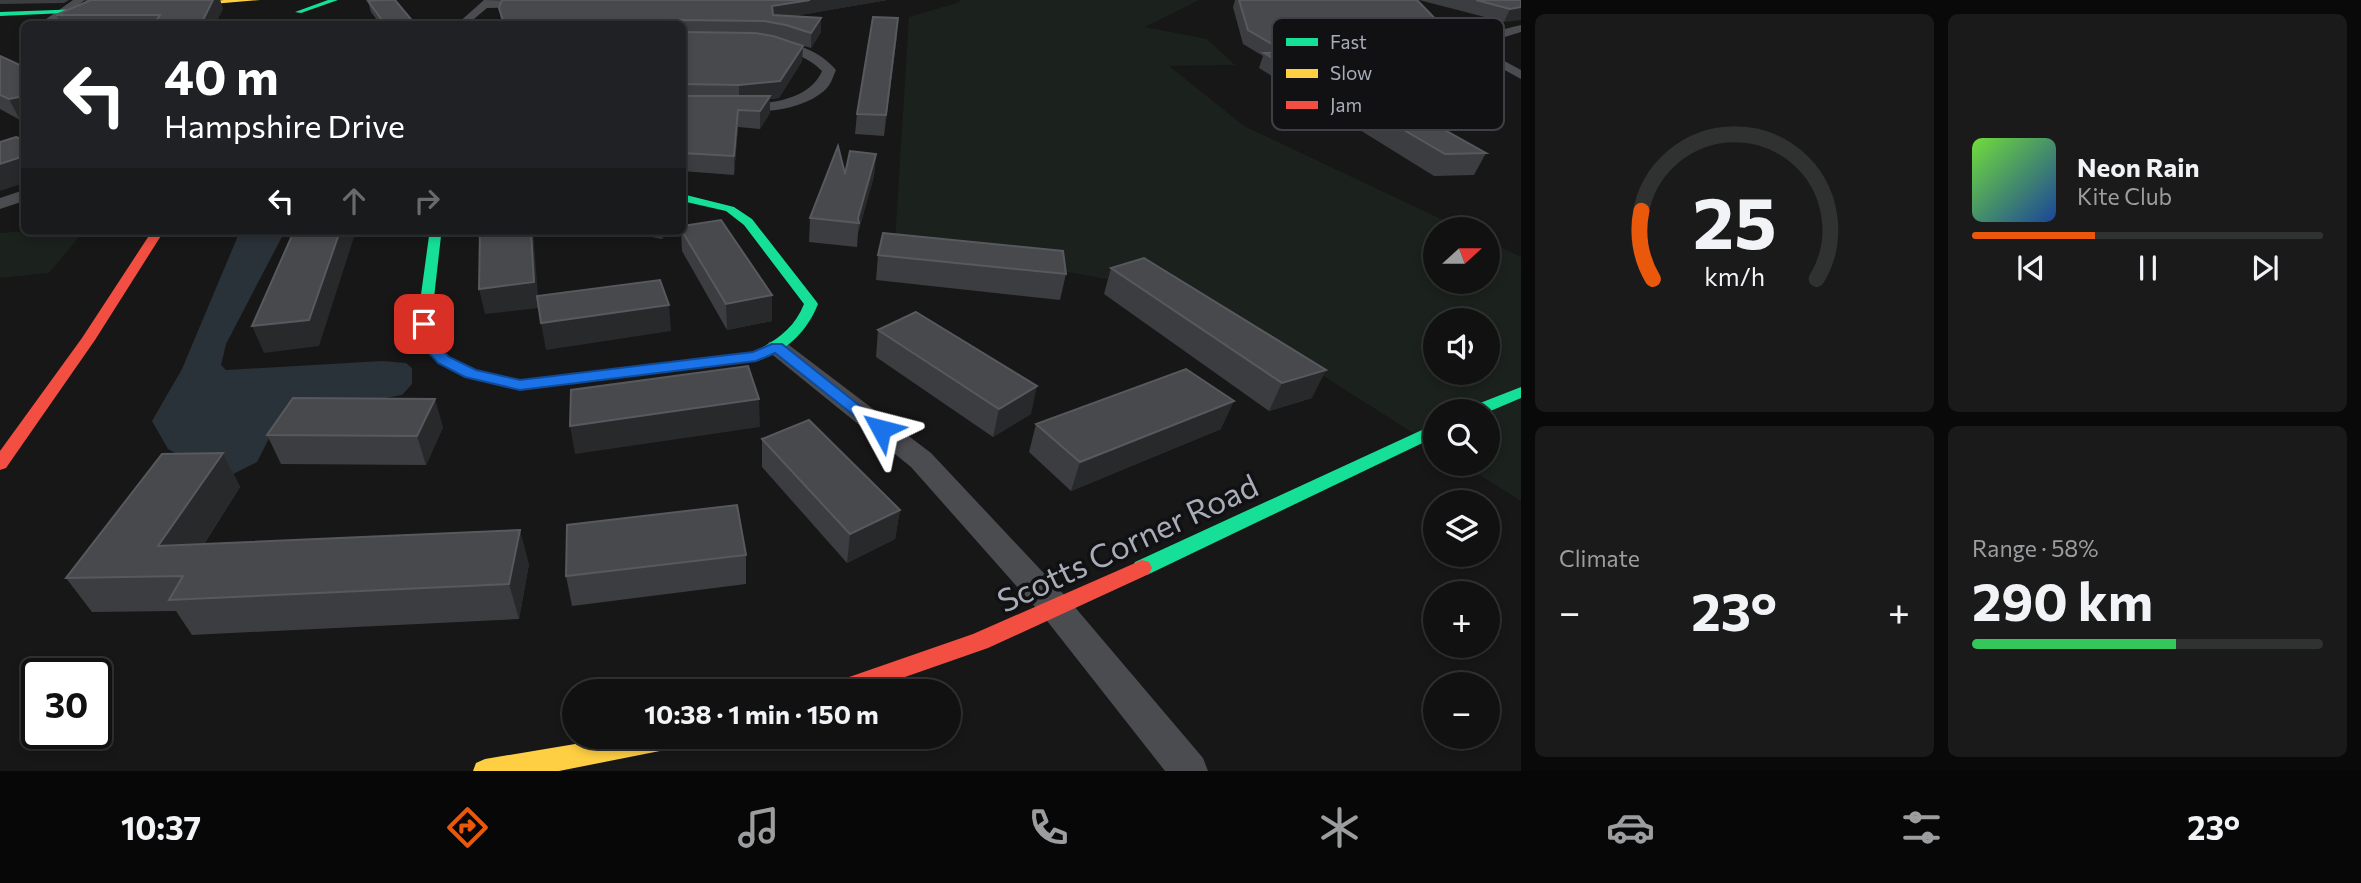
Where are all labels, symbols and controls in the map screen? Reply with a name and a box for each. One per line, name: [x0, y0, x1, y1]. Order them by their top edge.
legend: [1272, 18, 1504, 130]
text: Fast: [1330, 30, 1367, 53]
text: 40 m: [164, 45, 279, 105]
icon: left: [49, 49, 140, 140]
text: Slow: [1330, 61, 1372, 84]
text: Jam: [1330, 93, 1362, 116]
text: Hampshire Drive: [164, 105, 405, 145]
text: Neon Rain: [2077, 151, 2200, 182]
text: 25: [1693, 175, 1776, 264]
icon: left: [262, 182, 300, 220]
icon: ahead: [335, 182, 373, 220]
icon: right: [408, 182, 446, 220]
text: Kite Club: [2077, 182, 2172, 210]
north arrow: [1423, 217, 1500, 294]
map controls: [1423, 217, 1500, 749]
icon: previous: [2012, 249, 2050, 287]
icon: pause: [2129, 249, 2167, 287]
icon: next: [2246, 249, 2284, 287]
text: km/h: [1704, 261, 1765, 291]
pin: [394, 294, 454, 354]
icon: arrive: [405, 305, 443, 343]
button: sound: [1423, 308, 1500, 385]
position arrow: [844, 392, 918, 466]
button: search: [1423, 399, 1500, 476]
street label: Scotts Corner Road: [990, 464, 1264, 620]
button: layers: [1423, 490, 1500, 567]
text: Range · 58%: [1972, 534, 2099, 562]
text: Climate: [1559, 544, 1640, 572]
text: 290 km: [1972, 568, 2153, 632]
text: 23°: [1691, 578, 1777, 642]
button: +: [1423, 581, 1500, 658]
text: −: [1559, 587, 1581, 634]
text: +: [1888, 587, 1910, 634]
speed limit sign: 30: [21, 658, 112, 749]
button: −: [1423, 672, 1500, 749]
text: 10:38 · 1 min · 150 m: [644, 698, 879, 729]
icon: directions: [443, 803, 492, 852]
icon: music: [734, 803, 783, 852]
icon: phone: [1024, 803, 1073, 852]
icon: climate: [1315, 803, 1364, 852]
icon: car: [1606, 803, 1655, 852]
icon: filters: [1897, 803, 1946, 852]
text: 10:37: [121, 807, 201, 847]
text: 23°: [2187, 807, 2240, 847]

